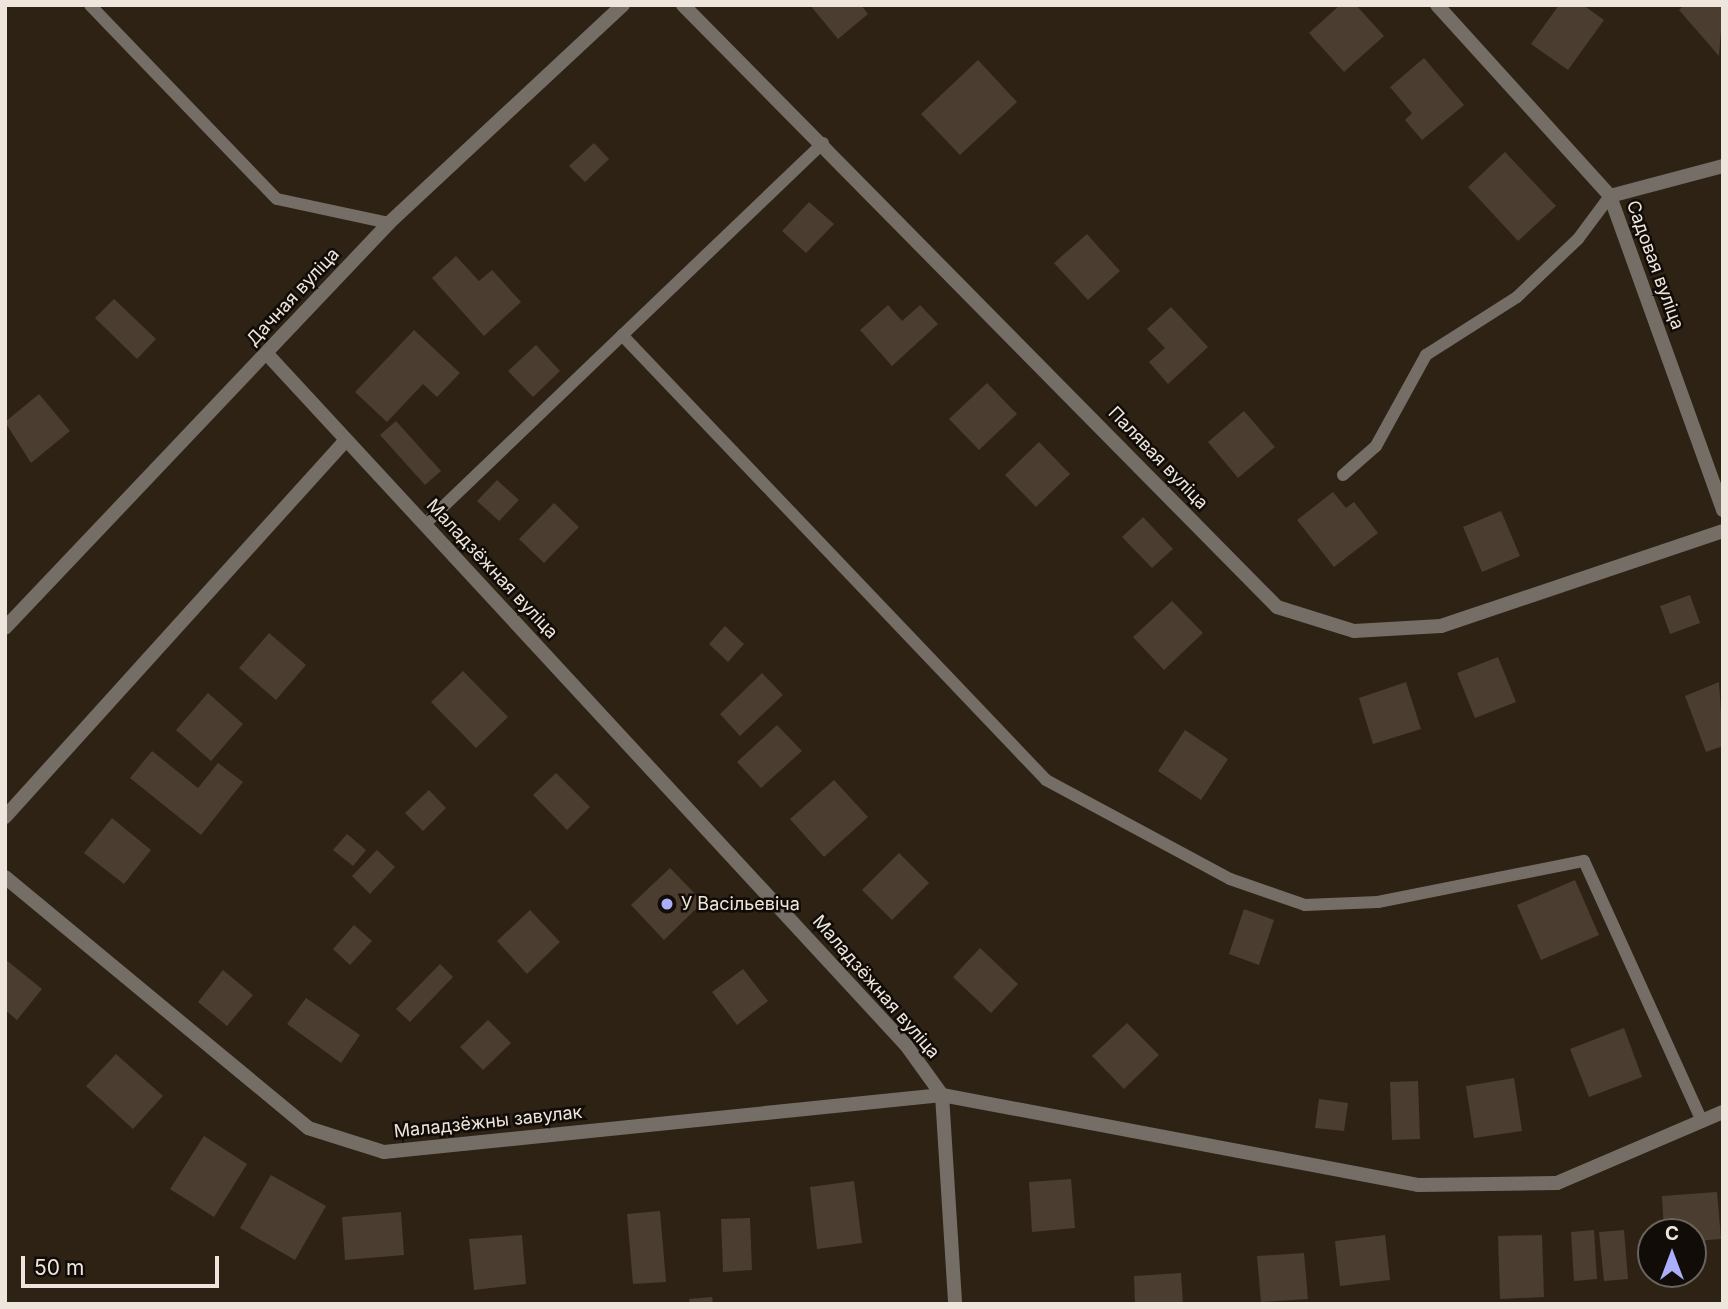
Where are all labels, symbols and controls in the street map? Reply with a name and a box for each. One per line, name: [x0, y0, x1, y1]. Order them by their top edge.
street label: Садовая вуліца: [1622, 198, 1688, 332]
street label: Дачная вуліца: [242, 244, 344, 350]
street label: Палявая вуліца: [1104, 402, 1212, 514]
street label: Маладзёжная вуліца: [422, 495, 562, 643]
place label: У Васільевіча: [681, 893, 800, 915]
marker: У Васільевіча: [659, 896, 675, 912]
street label: Маладзёжная вуліца: [808, 911, 944, 1063]
street label: Маладзёжны завулак: [393, 1101, 583, 1143]
north arrow: [1637, 1218, 1707, 1288]
text: С: [1665, 1222, 1679, 1245]
scale bar: [24, 1242, 222, 1286]
text: 50 m: [34, 1255, 84, 1280]

